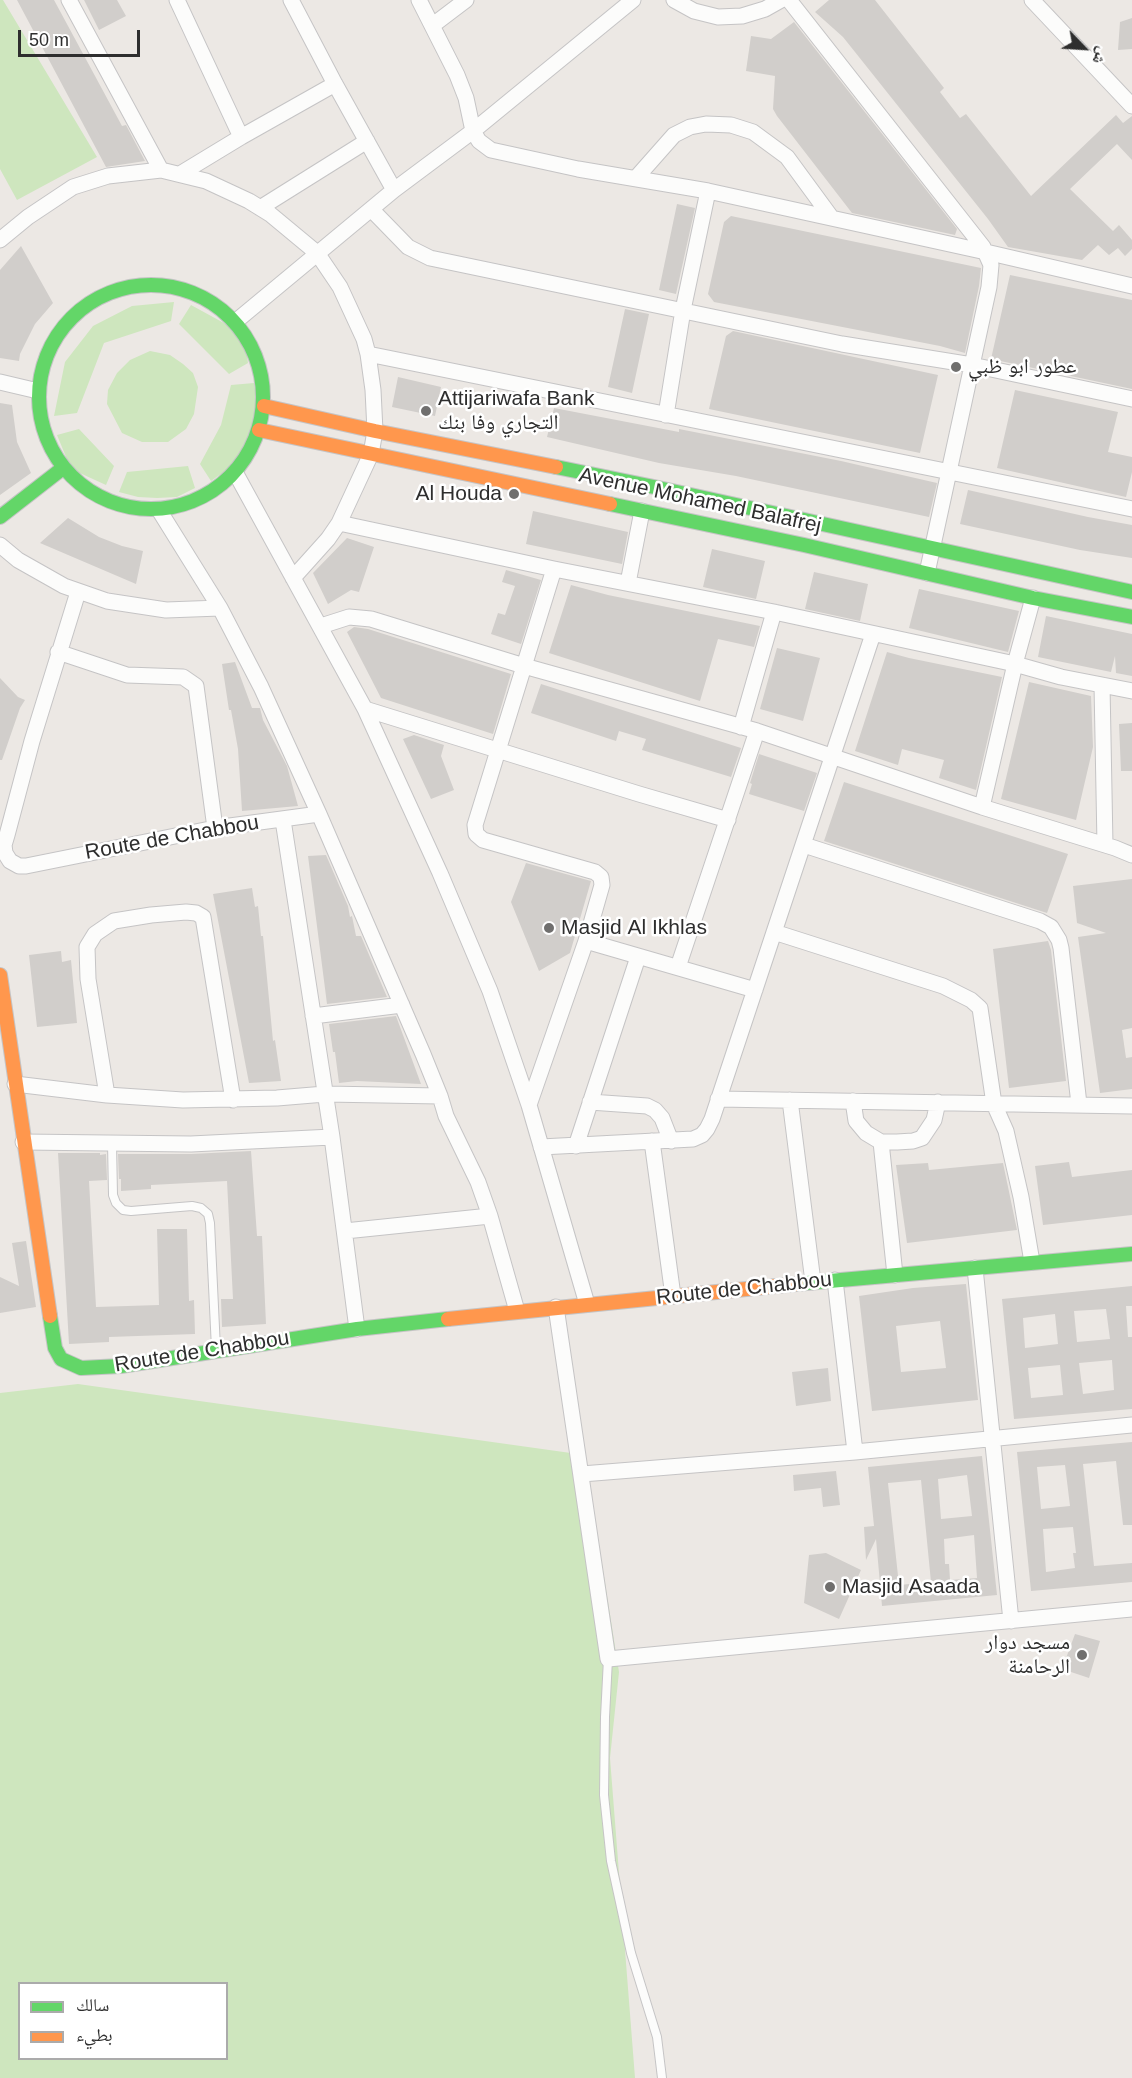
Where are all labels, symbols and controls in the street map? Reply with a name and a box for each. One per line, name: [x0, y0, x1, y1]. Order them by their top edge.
scale bar: [21, 18, 142, 56]
north arrow: [1054, 18, 1114, 78]
text: 50 m: [29, 30, 69, 50]
text: ش: [1089, 45, 1112, 67]
place label: عطور ابو ظبي: [968, 354, 1076, 380]
marker: عطور ابو ظبي: [949, 360, 963, 374]
place label: Attijariwafa Bank التجاري وفا بنك: [438, 386, 594, 436]
marker: Attijariwafa Bank التجاري وفا بنك: [419, 404, 433, 418]
street label: Avenue Mohamed Balafrej: [577, 463, 823, 539]
place label: Al Houda: [416, 481, 502, 507]
marker: Al Houda: [507, 487, 521, 501]
street label: Route de Chabbou: [83, 810, 261, 866]
place label: Masjid Al Ikhlas: [561, 915, 707, 941]
marker: Masjid Al Ikhlas: [542, 921, 556, 935]
street label: Route de Chabbou: [655, 1267, 833, 1311]
street label: Route de Chabbou: [113, 1326, 291, 1378]
place label: Masjid Asaada: [842, 1574, 980, 1600]
marker: Masjid Asaada: [823, 1580, 837, 1594]
place label: مسجد دوار الرحامنة: [985, 1630, 1070, 1680]
marker: مسجد دوار الرحامنة: [1075, 1648, 1089, 1662]
legend: [18, 1982, 228, 2060]
text: سالك: [76, 1995, 109, 2015]
text: بطيء: [76, 2025, 113, 2045]

